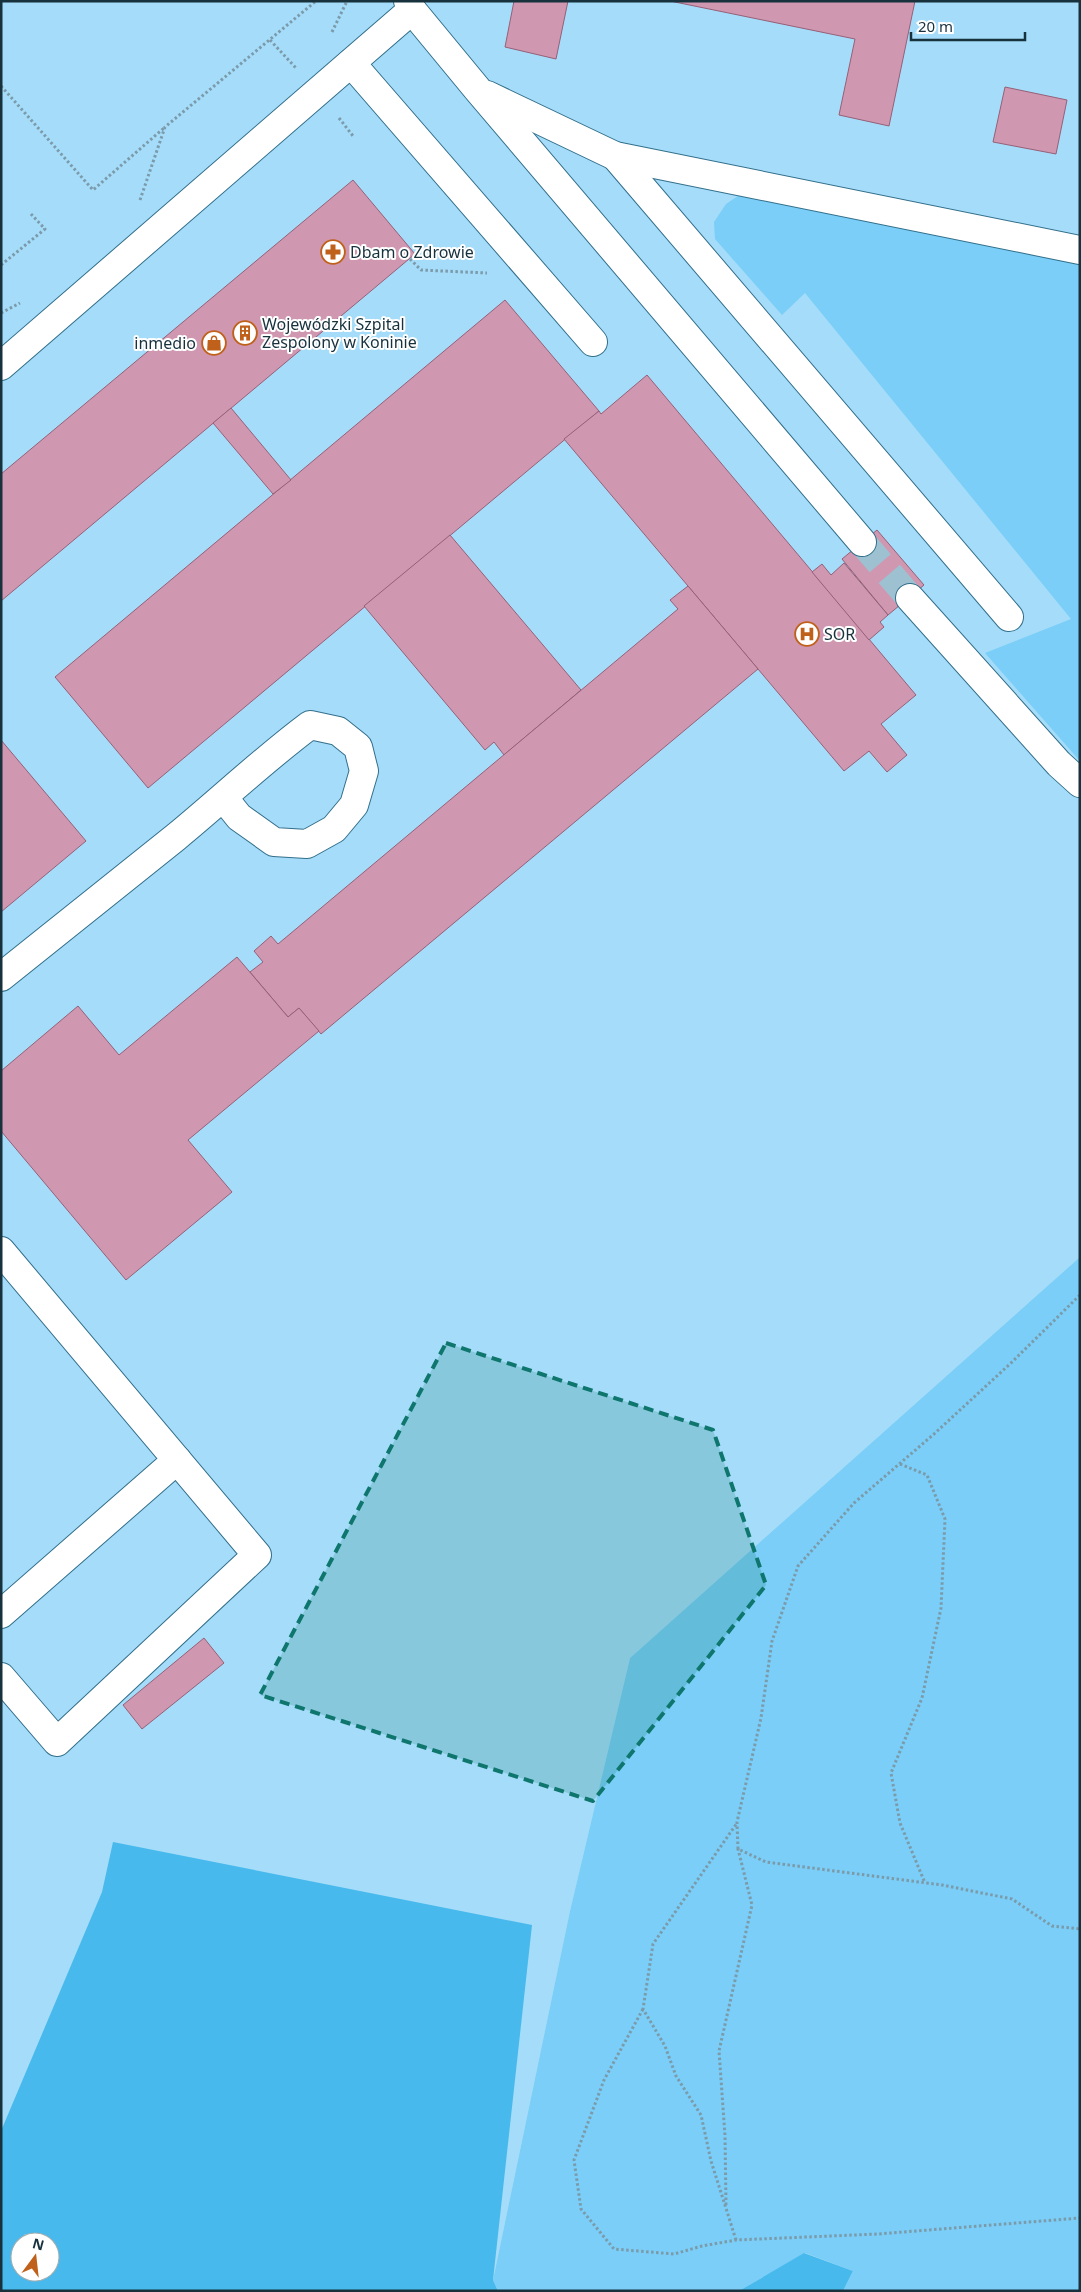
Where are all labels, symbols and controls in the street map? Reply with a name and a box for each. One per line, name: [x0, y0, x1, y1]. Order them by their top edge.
scale bar: [911, 10, 1025, 42]
text: 20 m: [918, 16, 953, 36]
pharmacy icon: Dbam o Zdrowie: [320, 239, 346, 265]
place label: Dbam o Zdrowie: [350, 241, 474, 263]
place label: Wojewódzki Szpital Zespolony w Koninie: [262, 313, 417, 353]
building icon: Wojewódzki Szpital Zespolony w Koninie: [232, 320, 258, 346]
shop icon: inmedio: [201, 330, 227, 356]
place label: inmedio: [134, 332, 196, 354]
hospital icon: SOR: [794, 621, 820, 647]
place label: SOR: [824, 623, 855, 645]
north arrow: [10, 2232, 60, 2282]
text: N: [31, 2233, 46, 2255]

